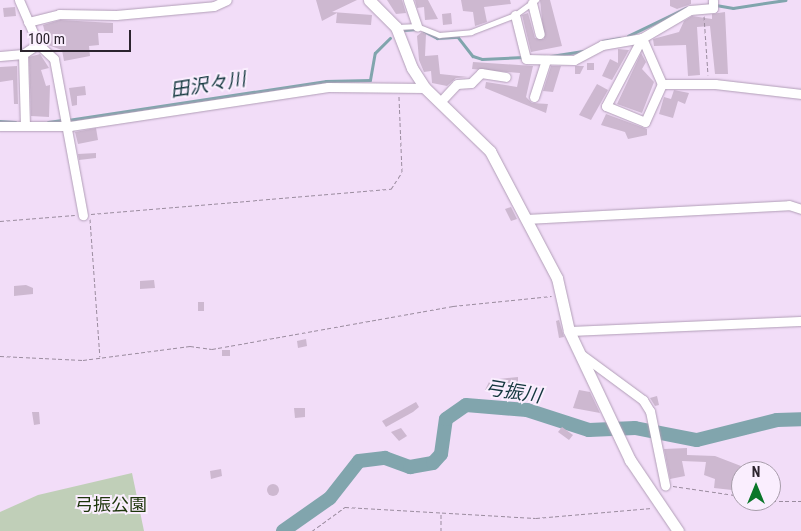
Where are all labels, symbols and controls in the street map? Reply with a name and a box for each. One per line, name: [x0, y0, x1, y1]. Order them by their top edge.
scale bar: [22, 20, 134, 52]
text: 100 m: [28, 30, 65, 48]
water label: 田沢々川: [169, 68, 247, 102]
water label: 弓振川: [483, 376, 543, 408]
north arrow: [731, 461, 781, 511]
text: N: [752, 464, 760, 480]
park label: 弓振公園: [75, 494, 147, 516]

